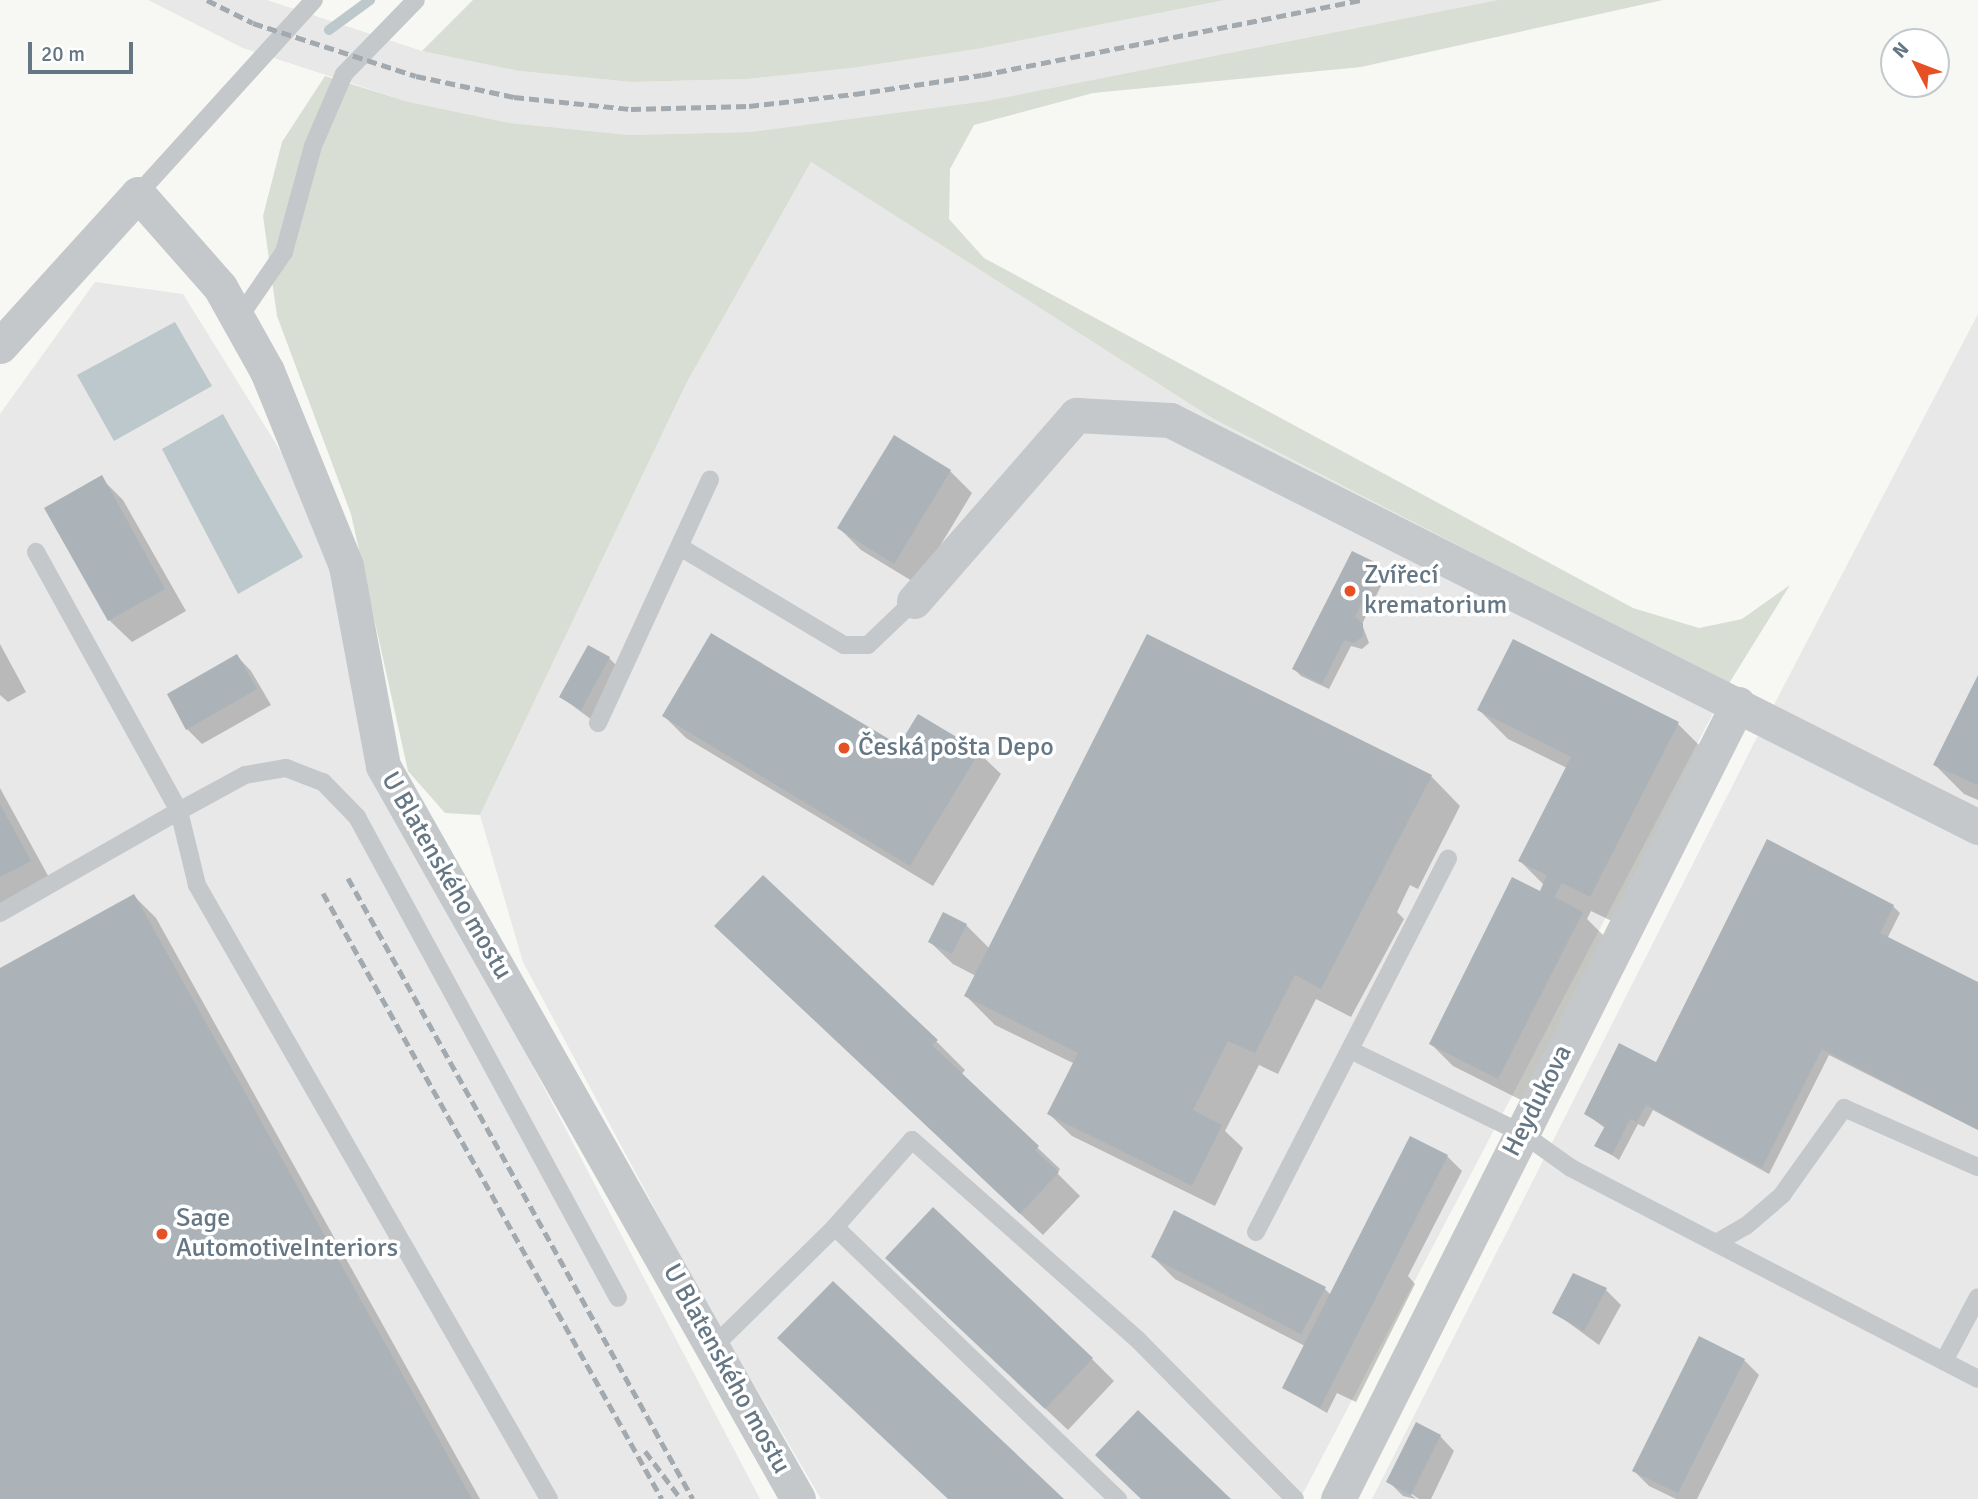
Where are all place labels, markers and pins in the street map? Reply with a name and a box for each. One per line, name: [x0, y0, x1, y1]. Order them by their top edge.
place label: Zvířecí krematorium: [1364, 560, 1507, 622]
marker: Zvířecí krematorium: [1342, 583, 1358, 599]
place label: Česká pošta Depo: [858, 732, 1054, 764]
marker: Česká pošta Depo: [836, 740, 852, 756]
place label: Sage AutomotiveInteriors: [176, 1203, 398, 1264]
marker: Sage AutomotiveInteriors: [154, 1226, 170, 1242]

